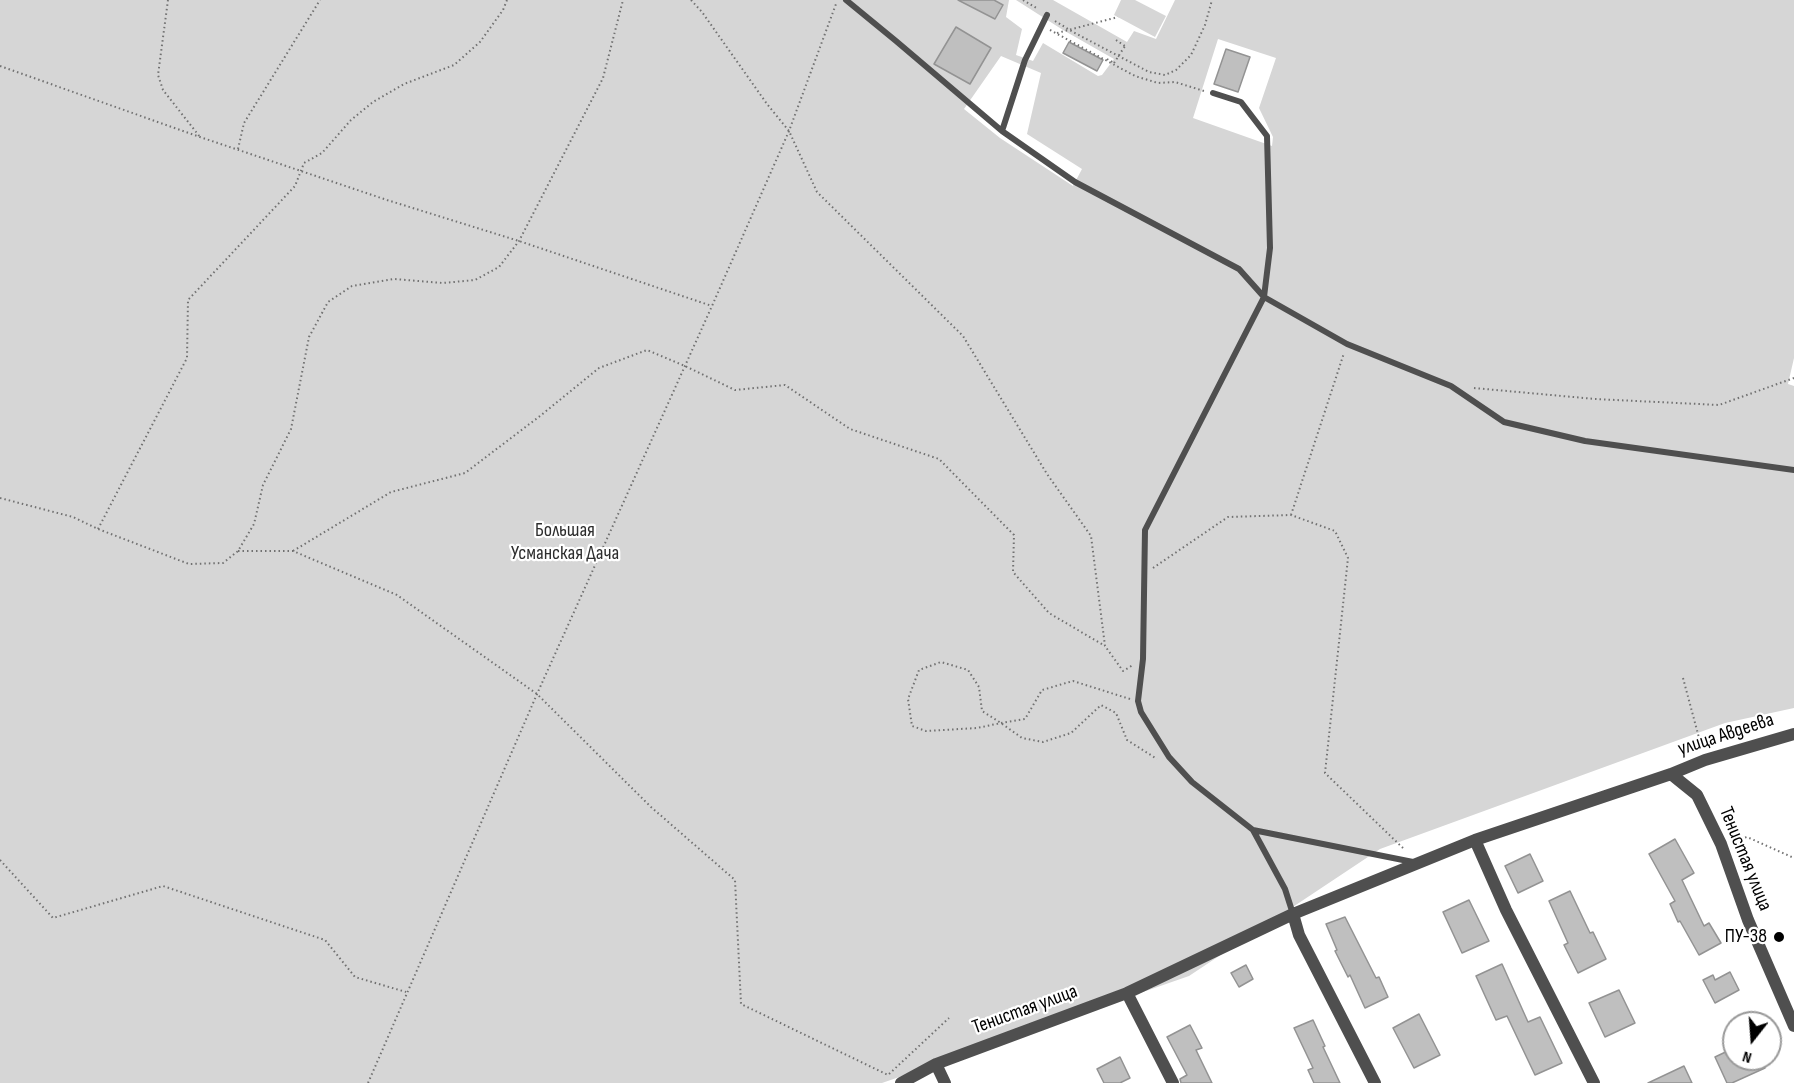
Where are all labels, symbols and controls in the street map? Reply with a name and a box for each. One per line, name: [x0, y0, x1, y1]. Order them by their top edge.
park label: Большая Усманская Дача: [511, 519, 619, 566]
street label: улица Авдеева: [1675, 708, 1777, 762]
street label: Тенистая улица: [1713, 804, 1777, 914]
place label: ПУ-38: [1725, 925, 1767, 949]
marker: ПУ-38: [1772, 930, 1786, 944]
street label: Тенистая улица: [969, 980, 1081, 1040]
north arrow: [1722, 1011, 1782, 1071]
text: N: [1740, 1046, 1754, 1067]

